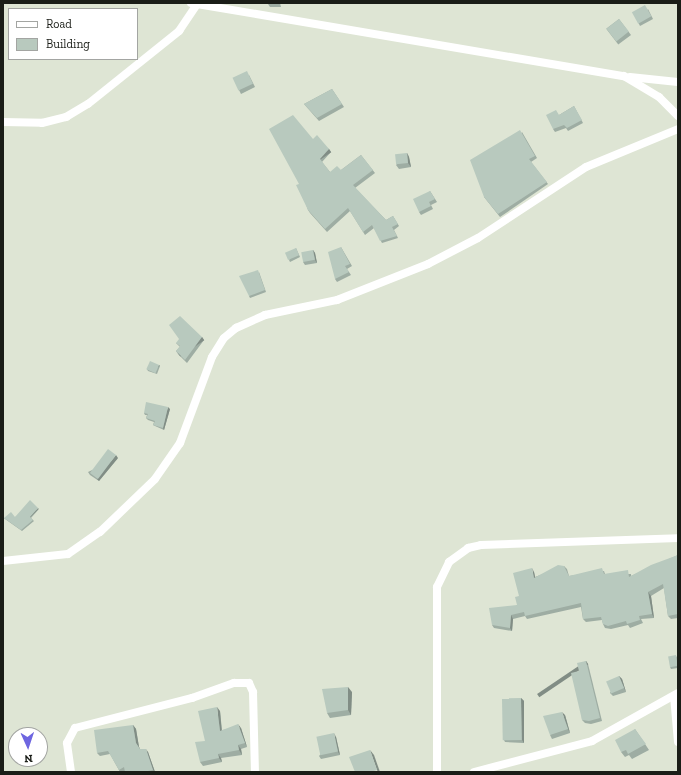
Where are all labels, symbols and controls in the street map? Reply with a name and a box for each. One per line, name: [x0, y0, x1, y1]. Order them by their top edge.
legend: [8, 8, 138, 60]
text: Road: [46, 17, 72, 31]
text: Building: [46, 37, 90, 51]
north arrow: [8, 727, 48, 767]
text: N: [24, 752, 33, 765]

